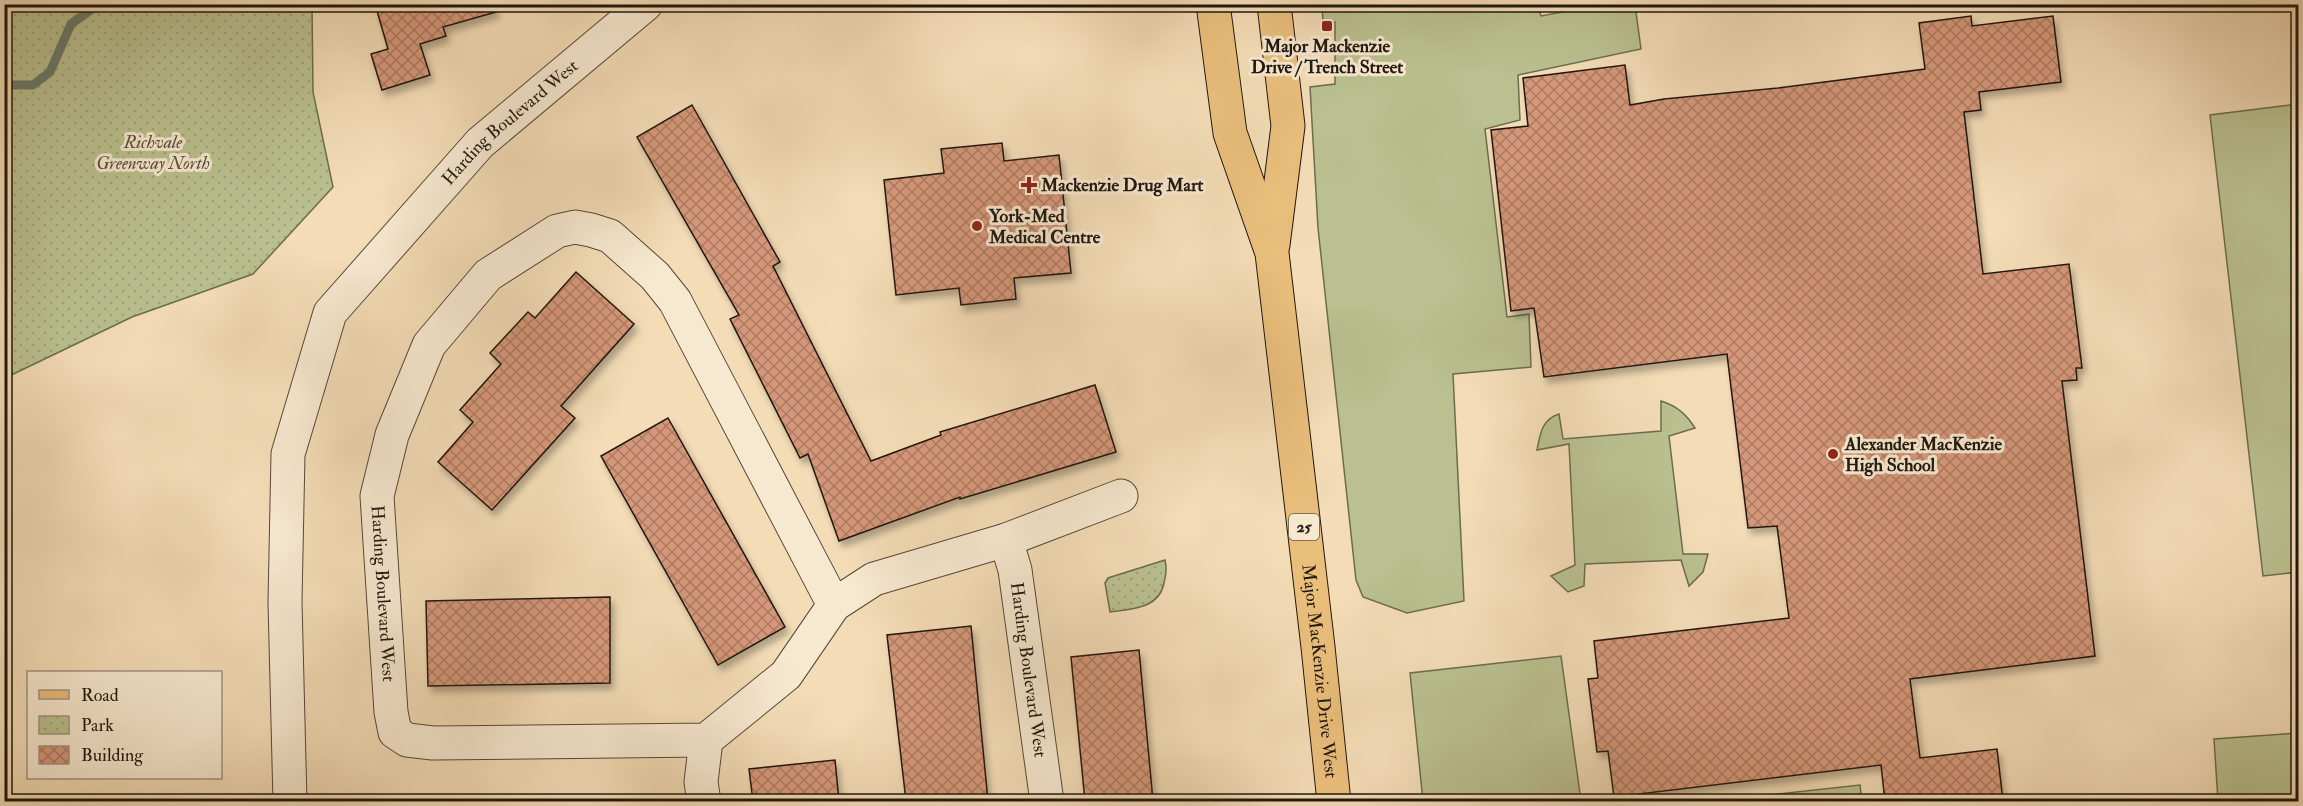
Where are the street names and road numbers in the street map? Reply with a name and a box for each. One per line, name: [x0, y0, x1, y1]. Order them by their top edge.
street label: Harding Boulevard West: [437, 54, 583, 190]
street label: Harding Boulevard West: [366, 504, 401, 682]
road number: 25: [1289, 514, 1319, 540]
street label: Major MacKenzie Drive West: [1297, 563, 1343, 779]
street label: Harding Boulevard West: [1005, 581, 1052, 759]

